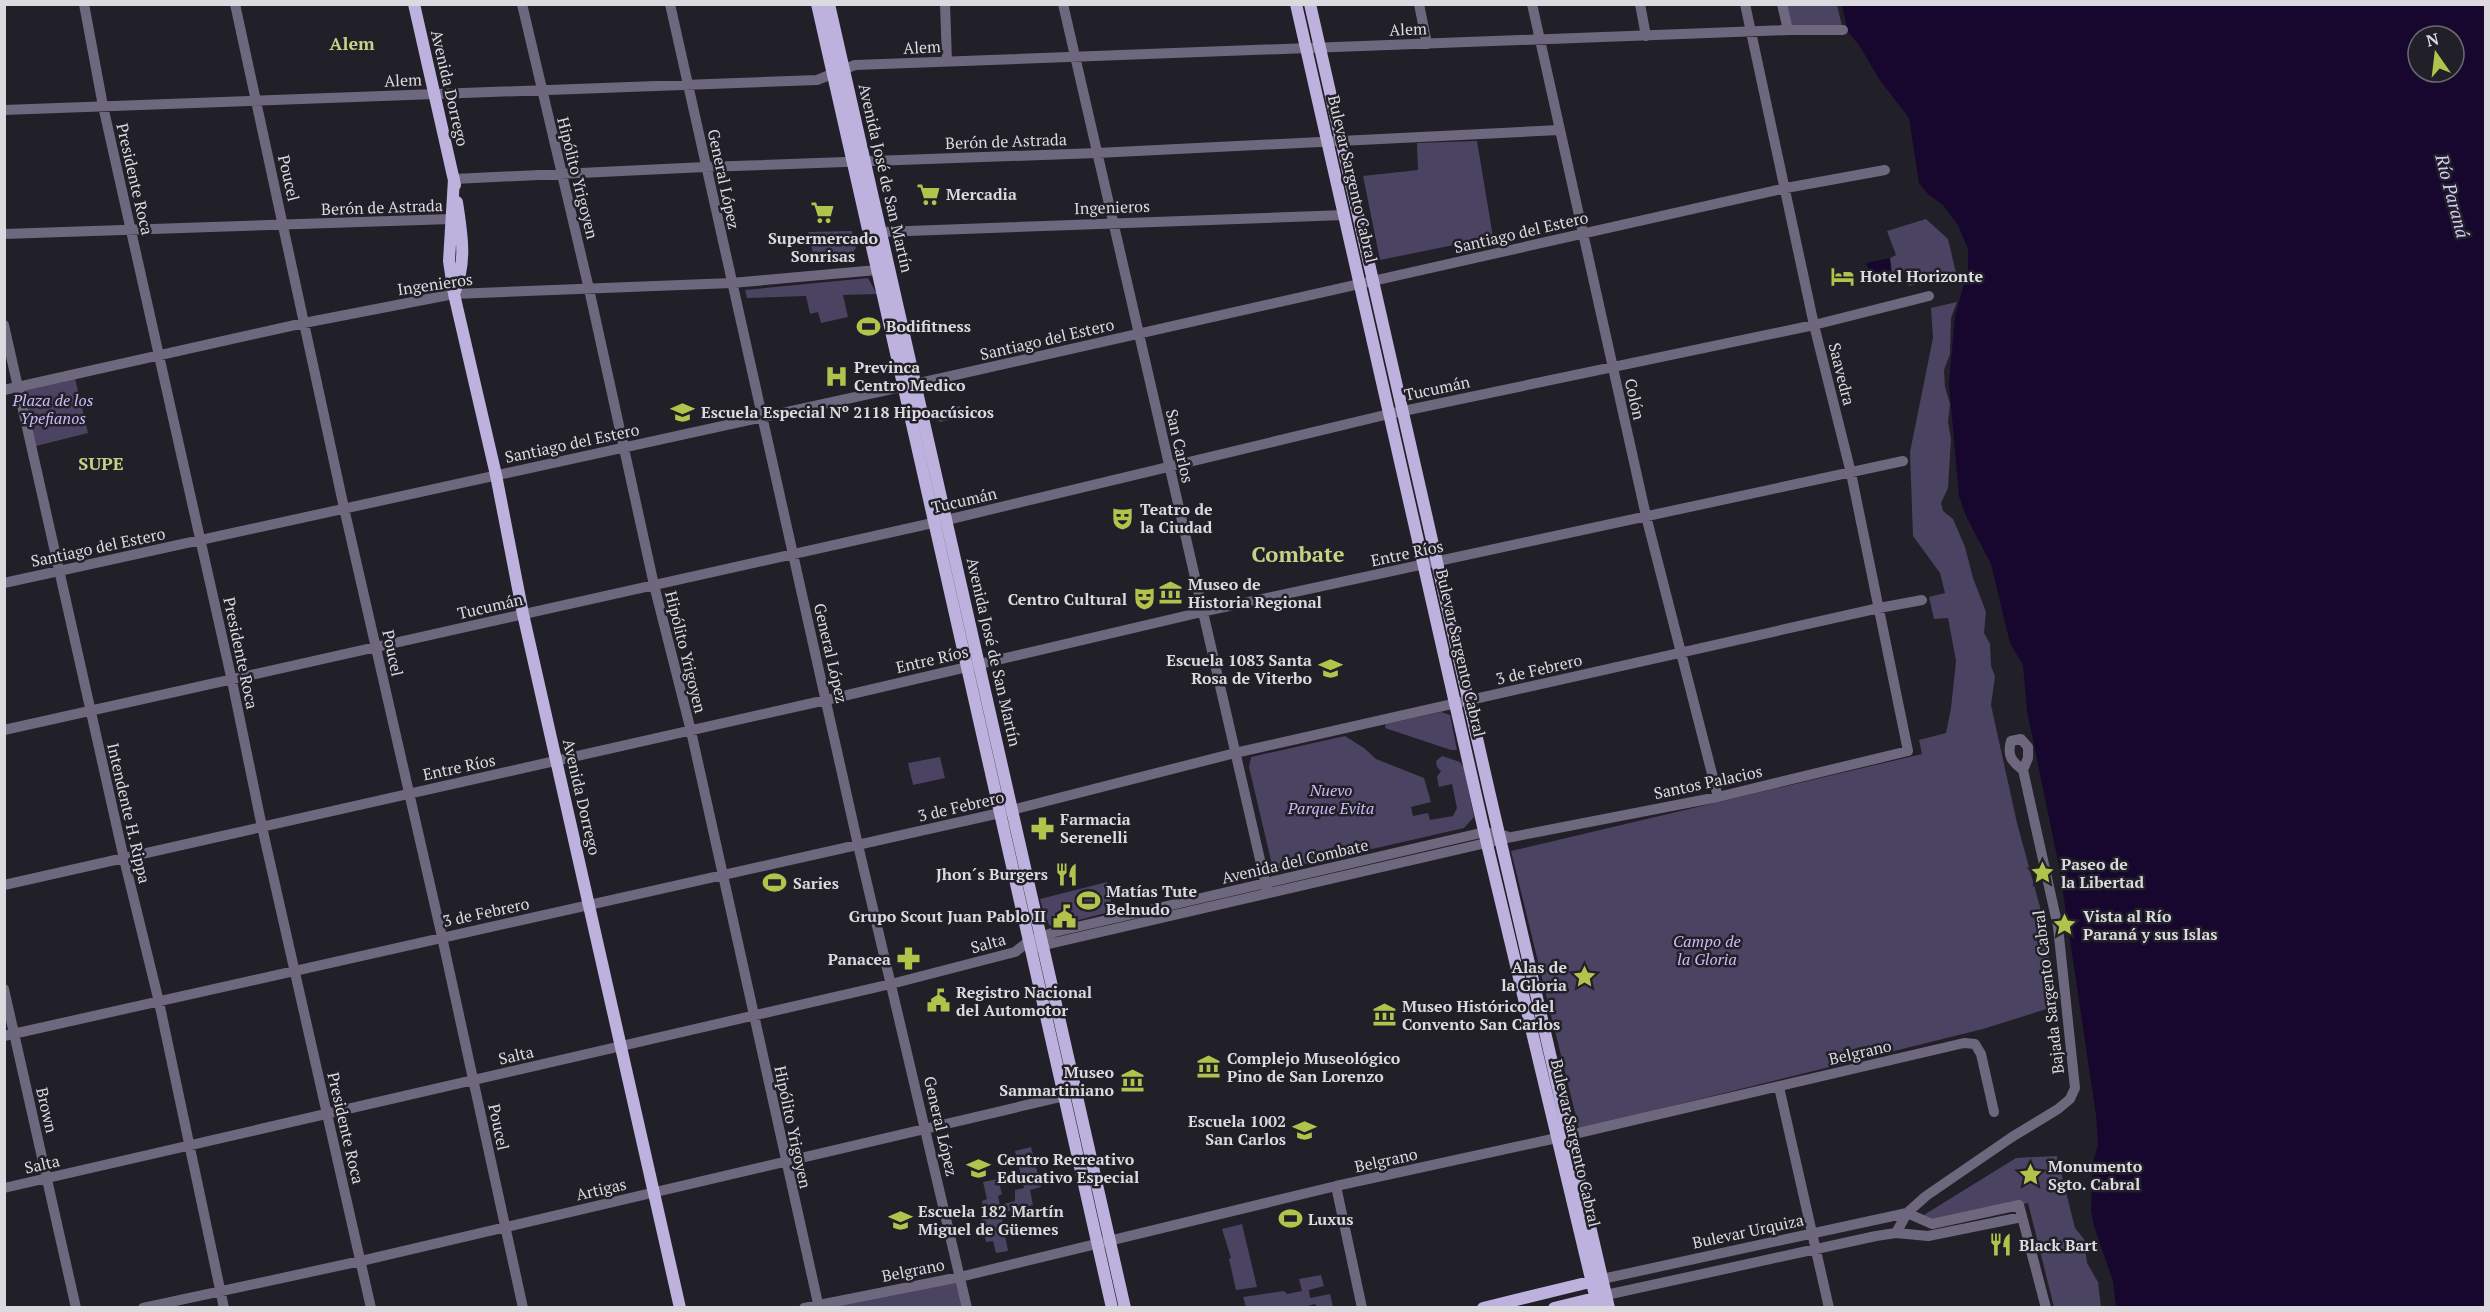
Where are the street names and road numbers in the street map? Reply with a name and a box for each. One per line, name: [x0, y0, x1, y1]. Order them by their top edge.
street label: Alem: [1389, 17, 1427, 41]
street label: Avenida Dorrego: [426, 28, 474, 148]
street label: Alem: [903, 35, 942, 59]
street label: Alem: [384, 68, 422, 92]
street label: Avenida José de San Martín: [854, 81, 919, 275]
street label: Bulevar Sargento Cabral: [1323, 93, 1383, 265]
street label: Hipólito Yrigoyen: [552, 115, 604, 242]
street label: Presidente Roca: [111, 121, 159, 237]
street label: General López: [703, 127, 745, 231]
street label: Berón de Astrada: [945, 128, 1067, 154]
street label: Poucel: [273, 153, 305, 204]
street label: Berón de Astrada: [321, 194, 443, 220]
street label: Ingenieros: [1074, 195, 1150, 219]
street label: Santiago del Estero: [1452, 206, 1590, 258]
street label: Ingenieros: [396, 268, 474, 300]
street label: Santiago del Estero: [978, 313, 1116, 365]
street label: Saavedra: [1824, 340, 1860, 408]
street label: Tucumán: [1402, 370, 1472, 406]
street label: Colón: [1620, 376, 1651, 422]
street label: San Carlos: [1161, 407, 1199, 485]
street label: Santiago del Estero: [503, 418, 641, 468]
street label: Tucumán: [929, 482, 999, 518]
street label: Santiago del Estero: [29, 522, 167, 572]
street label: Entre Ríos: [1369, 535, 1445, 571]
street label: Avenida José de San Martín: [962, 555, 1027, 749]
street label: Bulevar Sargento Cabral: [1431, 567, 1491, 739]
street label: Tucumán: [455, 588, 525, 624]
street label: Hipólito Yrigoyen: [660, 589, 712, 716]
street label: Presidente Roca: [218, 595, 264, 711]
street label: General López: [809, 601, 853, 705]
street label: Poucel: [377, 628, 409, 679]
street label: Entre Ríos: [894, 640, 970, 678]
street label: 3 de Febrero: [1494, 648, 1584, 690]
street label: Avenida Dorrego: [558, 737, 606, 857]
street label: Intendente H. Rippa: [102, 741, 156, 885]
street label: Entre Ríos: [421, 749, 497, 785]
street label: Santos Palacios: [1652, 760, 1764, 804]
street label: 3 de Febrero: [916, 785, 1006, 827]
street label: Avenida del Combate: [1220, 833, 1370, 889]
street label: 3 de Febrero: [441, 892, 531, 932]
street label: Bajada Sargento Cabral: [2027, 909, 2069, 1075]
street label: Salta: [968, 928, 1008, 958]
street label: Belgrano: [1826, 1034, 1894, 1070]
street label: Salta: [496, 1040, 536, 1070]
street label: Bulevar Sargento Cabral: [1546, 1057, 1606, 1229]
street label: Hipólito Yrigoyen: [769, 1064, 817, 1191]
street label: Presidente Roca: [322, 1070, 370, 1186]
street label: General López: [919, 1074, 963, 1178]
street label: Brown: [31, 1085, 63, 1135]
street label: Poucel: [483, 1102, 515, 1153]
street label: Belgrano: [1353, 1143, 1420, 1177]
street label: Salta: [22, 1149, 62, 1179]
street label: Artigas: [574, 1173, 629, 1205]
street label: Bulevar Urquiza: [1690, 1208, 1806, 1254]
street label: Belgrano: [880, 1253, 947, 1287]

